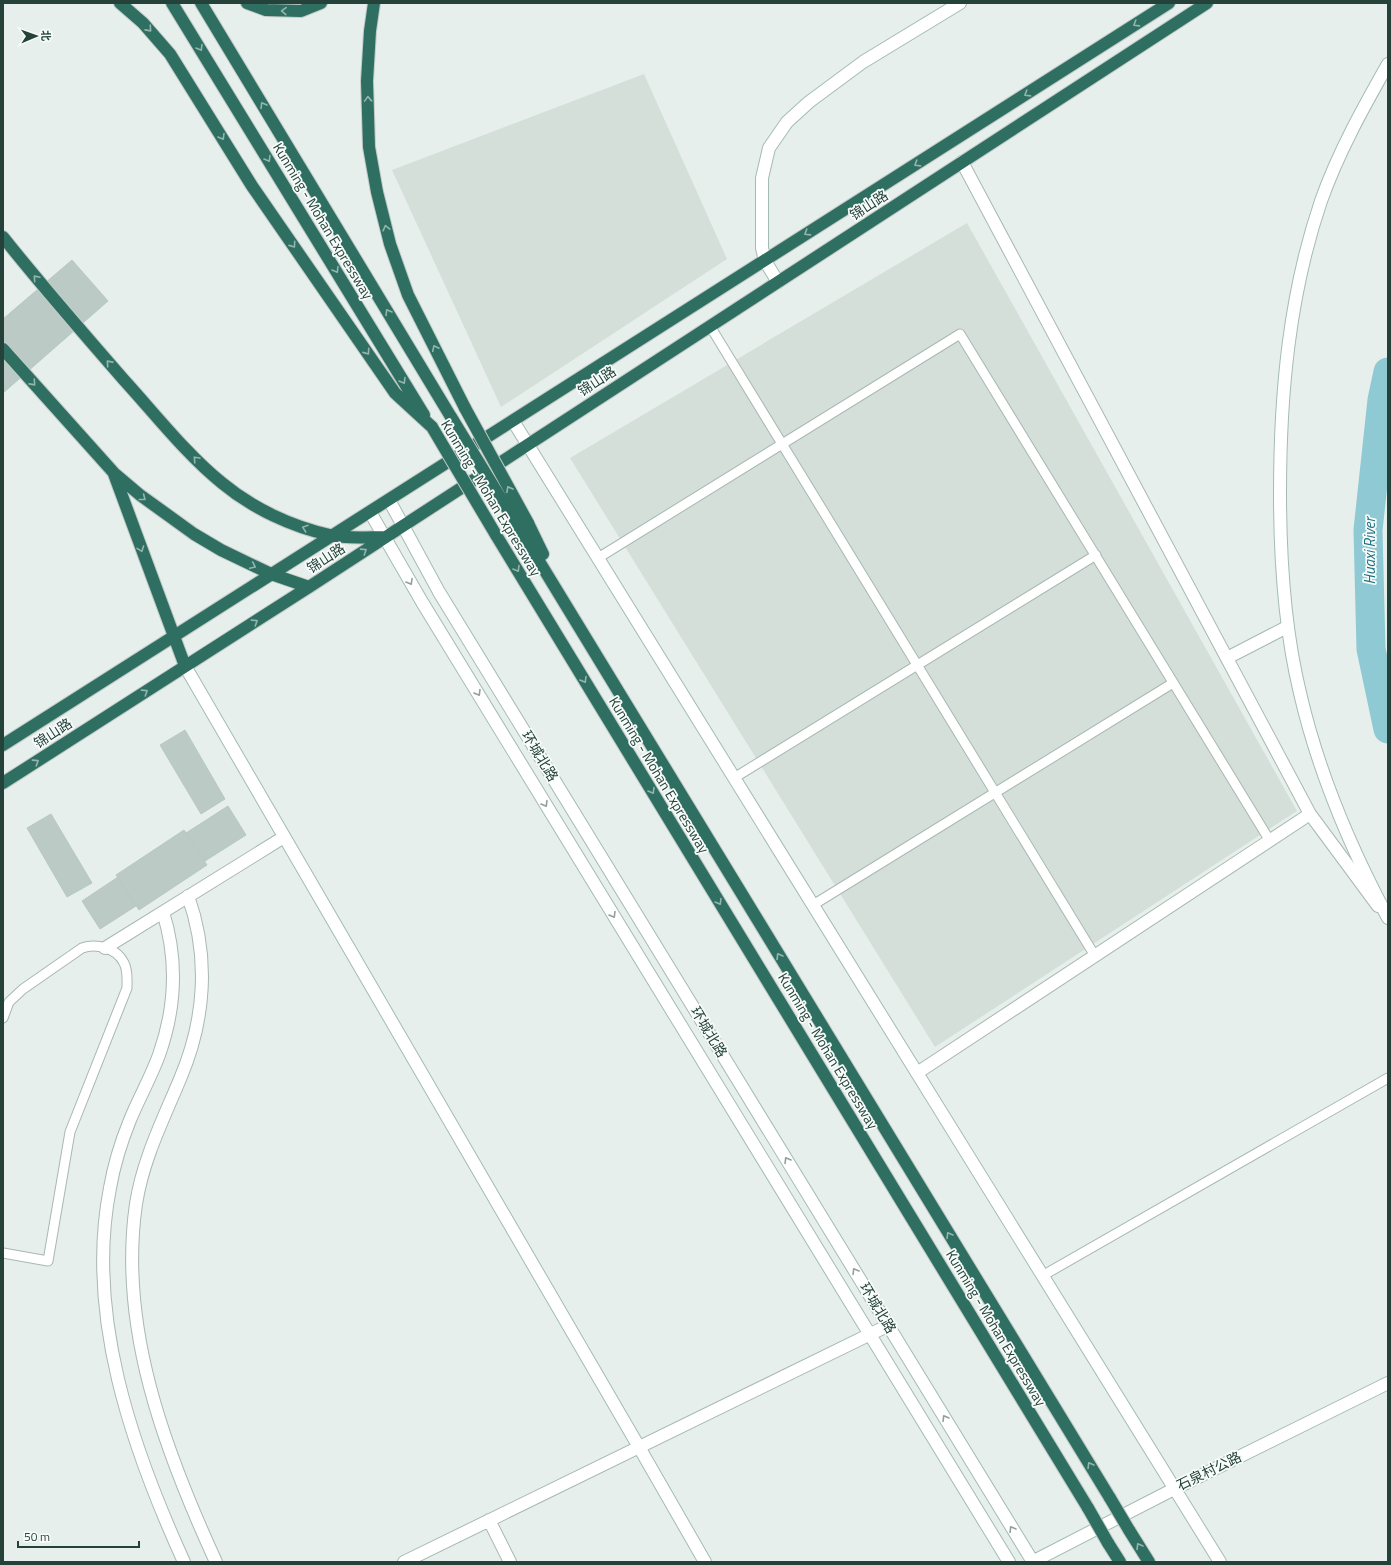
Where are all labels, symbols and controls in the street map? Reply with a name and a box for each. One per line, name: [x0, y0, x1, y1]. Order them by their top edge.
one-way arrow: [281, 6, 287, 15]
north arrow: [16, 16, 56, 56]
one-way arrow: [1134, 19, 1141, 26]
one-way arrow: [144, 25, 151, 32]
text: 北: [38, 30, 54, 41]
one-way arrow: [195, 44, 203, 51]
one-way arrow: [1024, 89, 1031, 97]
one-way arrow: [364, 96, 372, 102]
one-way arrow: [260, 102, 267, 109]
one-way arrow: [217, 133, 224, 140]
street label: Kunming - Mohan Expressway: [268, 139, 379, 303]
one-way arrow: [263, 155, 270, 162]
one-way arrow: [914, 159, 921, 166]
street label: 锦山路: [845, 184, 892, 225]
one-way arrow: [382, 224, 391, 231]
one-way arrow: [805, 229, 812, 236]
one-way arrow: [288, 241, 295, 248]
one-way arrow: [331, 266, 338, 273]
one-way arrow: [34, 275, 41, 283]
one-way arrow: [385, 309, 392, 316]
one-way arrow: [432, 345, 439, 352]
one-way arrow: [362, 348, 369, 355]
one-way arrow: [107, 360, 114, 367]
street label: 锦山路: [573, 360, 620, 401]
one-way arrow: [399, 377, 406, 384]
one-way arrow: [28, 378, 36, 386]
street label: Kunming - Mohan Expressway: [436, 416, 547, 580]
one-way arrow: [194, 456, 201, 464]
one-way arrow: [507, 486, 514, 493]
one-way arrow: [139, 493, 146, 500]
water label: Huaxi River: [1358, 515, 1381, 584]
one-way arrow: [302, 524, 309, 532]
street label: 锦山路: [302, 537, 349, 578]
one-way arrow: [137, 545, 145, 552]
one-way arrow: [360, 548, 367, 556]
one-way arrow: [250, 562, 257, 570]
one-way arrow: [512, 565, 519, 572]
one-way arrow: [406, 578, 413, 585]
one-way arrow: [250, 619, 257, 626]
one-way arrow: [579, 676, 587, 683]
one-way arrow: [141, 689, 148, 697]
one-way arrow: [473, 689, 480, 696]
street label: Kunming - Mohan Expressway: [604, 693, 715, 857]
street label: 锦山路: [29, 712, 76, 753]
street label: 环城北路: [517, 726, 564, 785]
one-way arrow: [32, 759, 39, 767]
one-way arrow: [647, 787, 654, 794]
one-way arrow: [541, 800, 548, 807]
one-way arrow: [715, 898, 722, 905]
one-way arrow: [609, 911, 616, 918]
one-way arrow: [777, 953, 784, 960]
street label: Kunming - Mohan Expressway: [773, 969, 884, 1133]
street label: 环城北路: [686, 1002, 733, 1061]
one-way arrow: [785, 1157, 792, 1164]
one-way arrow: [946, 1232, 954, 1239]
street label: Kunming - Mohan Expressway: [941, 1246, 1052, 1410]
one-way arrow: [853, 1268, 860, 1275]
street label: 环城北路: [855, 1278, 902, 1337]
one-way arrow: [942, 1415, 949, 1422]
street label: 石泉村公路: [1173, 1446, 1245, 1495]
one-way arrow: [1087, 1462, 1094, 1469]
scale bar: [18, 1523, 139, 1549]
one-way arrow: [1010, 1526, 1017, 1533]
text: 50 m: [24, 1527, 50, 1546]
one-way arrow: [1136, 1543, 1144, 1550]

